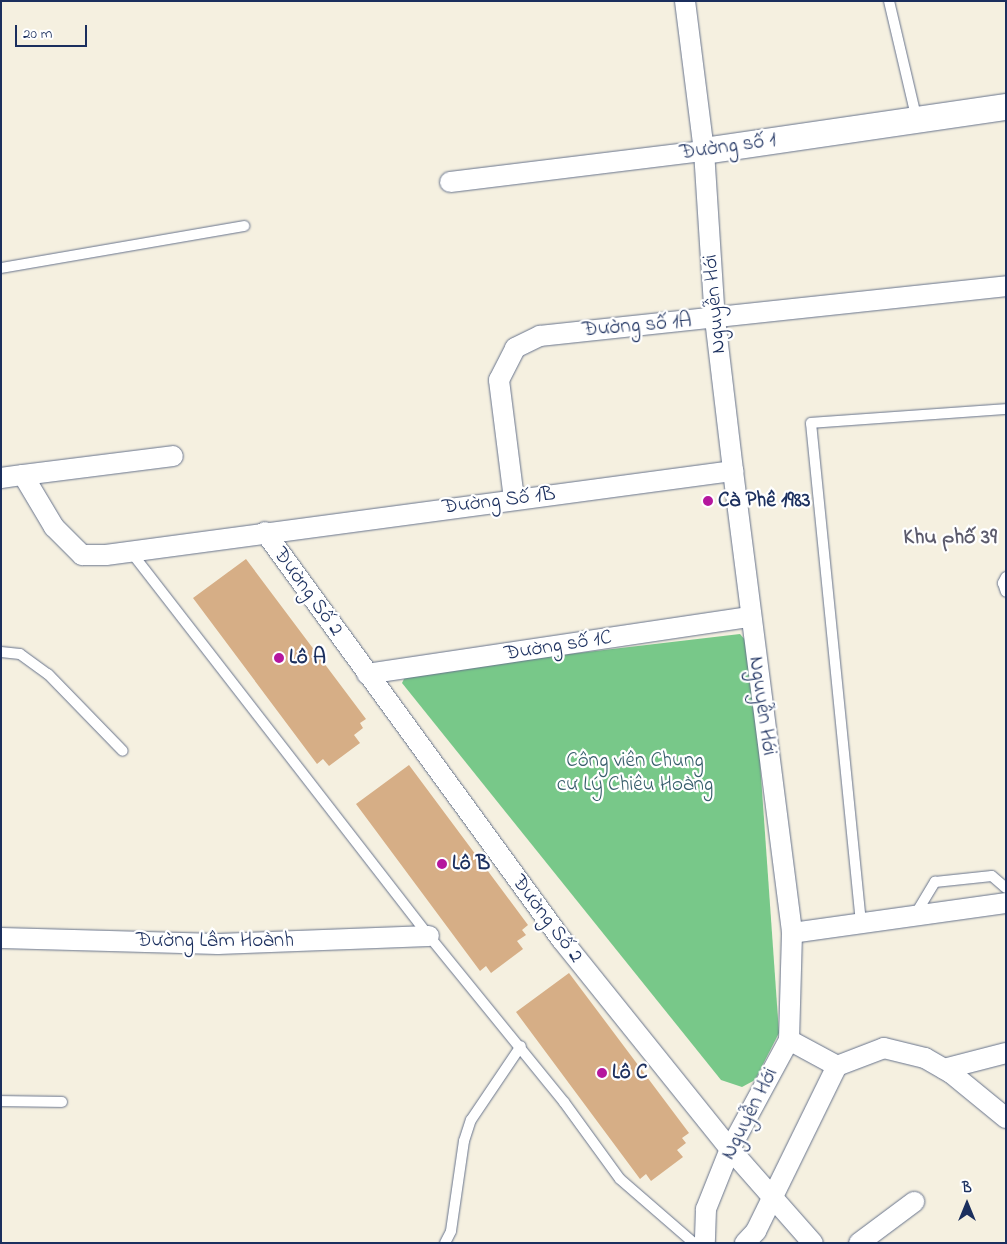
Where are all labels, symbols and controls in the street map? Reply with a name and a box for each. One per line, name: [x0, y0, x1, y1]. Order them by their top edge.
scale bar: [18, 15, 90, 47]
text: 20 m: [23, 23, 52, 45]
street label: Đường số 1: [678, 128, 778, 166]
street label: Nguyễn Hới: [698, 253, 732, 355]
street label: Đường số 1A: [581, 309, 693, 343]
street label: Đường Số 1B: [441, 482, 557, 520]
place label: Cà Phê 1983: [718, 488, 810, 514]
marker: Cà Phê 1983: [702, 495, 714, 507]
district label: Khu phố 39: [903, 526, 997, 552]
street label: Đường Số 2: [267, 543, 349, 641]
street label: Đường số 1C: [502, 625, 614, 667]
place label: Lô A: [289, 645, 326, 671]
marker: Lô A: [273, 652, 285, 664]
street label: Nguyễn Hới: [743, 655, 781, 757]
park label: Công viên Chung cư Lý Chiêu Hoàng: [557, 748, 713, 798]
place label: Lô B: [452, 851, 490, 877]
marker: Lô B: [436, 858, 448, 870]
street label: Đường Số 2: [506, 870, 588, 968]
street label: Đường Lâm Hoành: [136, 928, 294, 954]
place label: Lô C: [612, 1060, 647, 1086]
street label: Nguyễn Hới: [716, 1064, 784, 1164]
marker: Lô C: [596, 1067, 608, 1079]
text: B: [962, 1178, 972, 1199]
north arrow: [942, 1179, 992, 1229]

